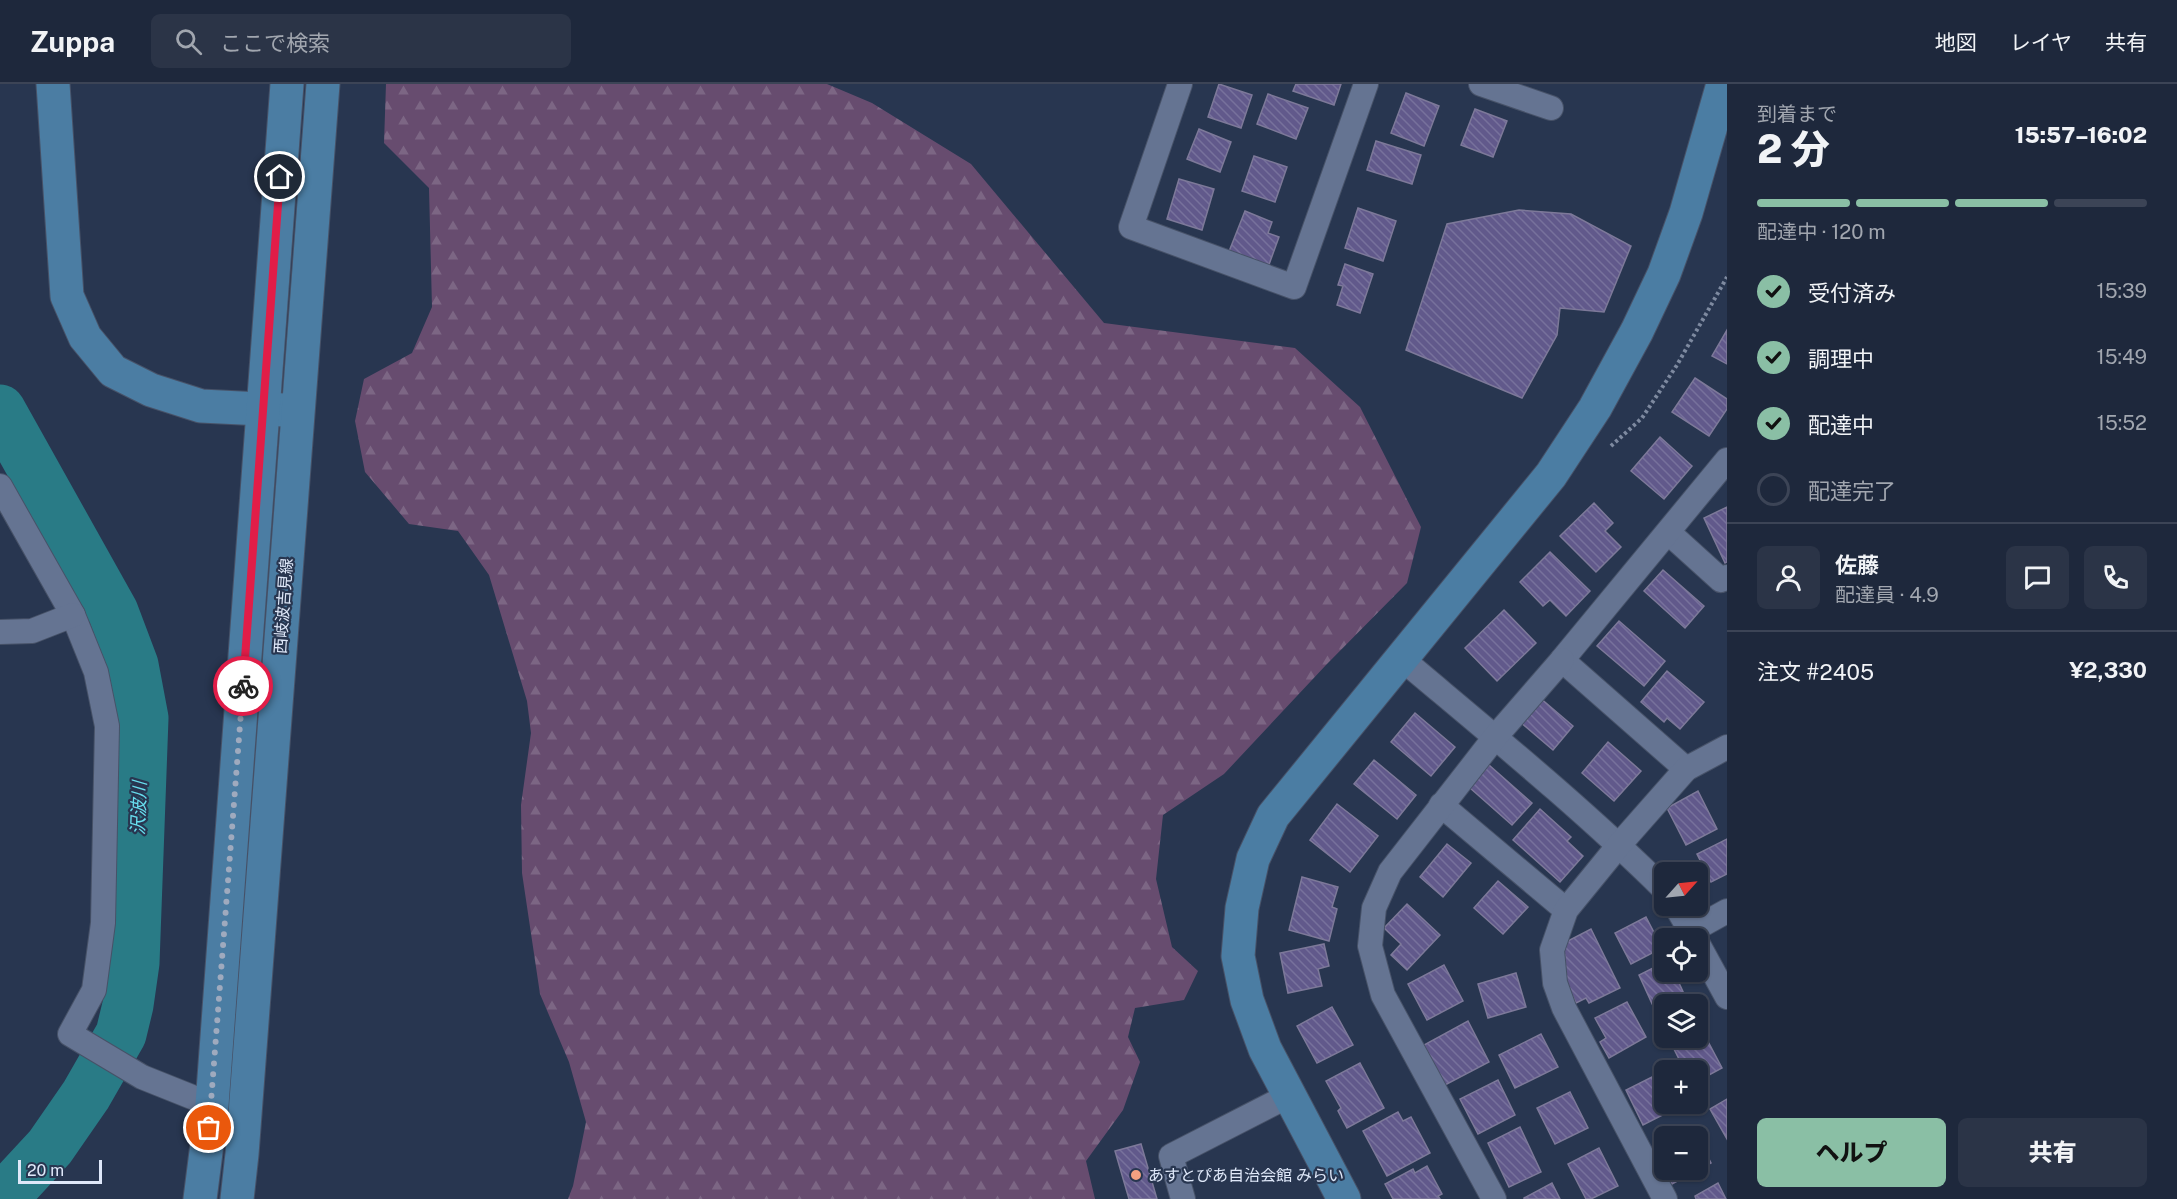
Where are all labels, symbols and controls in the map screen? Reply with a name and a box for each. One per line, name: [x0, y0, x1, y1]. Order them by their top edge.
search box: [151, 14, 571, 68]
text: Zuppa: [30, 25, 115, 58]
icon: search: [172, 25, 205, 58]
text: ここで検索: [220, 30, 330, 56]
text: 地図: [1935, 30, 1977, 55]
text: レイヤ: [2010, 30, 2072, 55]
text: 共有: [2105, 30, 2147, 55]
text: 到着まで: [1757, 102, 1837, 126]
text: 15:57–16:02: [2015, 122, 2147, 148]
text: 2 分: [1757, 126, 1830, 172]
pin: [254, 151, 305, 202]
icon: home: [263, 160, 296, 193]
text: 配達中 · 120 m: [1757, 220, 1886, 244]
icon: check: [1757, 275, 1790, 308]
text: 15:39: [2097, 279, 2147, 303]
text: 受付済み: [1808, 280, 1896, 306]
icon: check: [1757, 341, 1790, 374]
text: 15:49: [2097, 345, 2147, 369]
text: 調理中: [1808, 346, 1874, 372]
icon: check: [1757, 407, 1790, 440]
text: 15:52: [2097, 411, 2147, 435]
text: 配達中: [1808, 412, 1874, 438]
text: 配達完了: [1808, 478, 1896, 504]
button: person: [1757, 546, 1820, 609]
button: chat: [2006, 546, 2069, 609]
button: phone: [2084, 546, 2147, 609]
text: 佐藤: [1835, 552, 1879, 578]
street label: 西岐波吉見線: [271, 557, 296, 655]
text: 配達員 · 4.9: [1835, 583, 1939, 607]
courier: [213, 656, 273, 716]
text: ¥2,330: [2069, 657, 2147, 683]
text: 注文 #2405: [1757, 659, 1874, 685]
icon: bike: [227, 670, 260, 703]
water label: 沢波川: [127, 779, 150, 835]
north arrow: [1654, 862, 1708, 916]
map controls: [1654, 862, 1708, 1180]
button: locate: [1654, 928, 1708, 982]
button: layers: [1654, 994, 1708, 1048]
button: +: [1654, 1060, 1708, 1114]
pin: [183, 1102, 234, 1153]
icon: bag: [192, 1111, 225, 1144]
button: ヘルプ: [1757, 1118, 1946, 1187]
button: 共有: [1958, 1118, 2147, 1187]
button: −: [1654, 1126, 1708, 1180]
scale bar: [18, 1157, 102, 1184]
text: 20 m: [27, 1161, 64, 1180]
place label: あすとぴあ自治会館 みらい: [1148, 1166, 1344, 1185]
marker: あすとぴあ自治会館 みらい: [1129, 1168, 1143, 1182]

